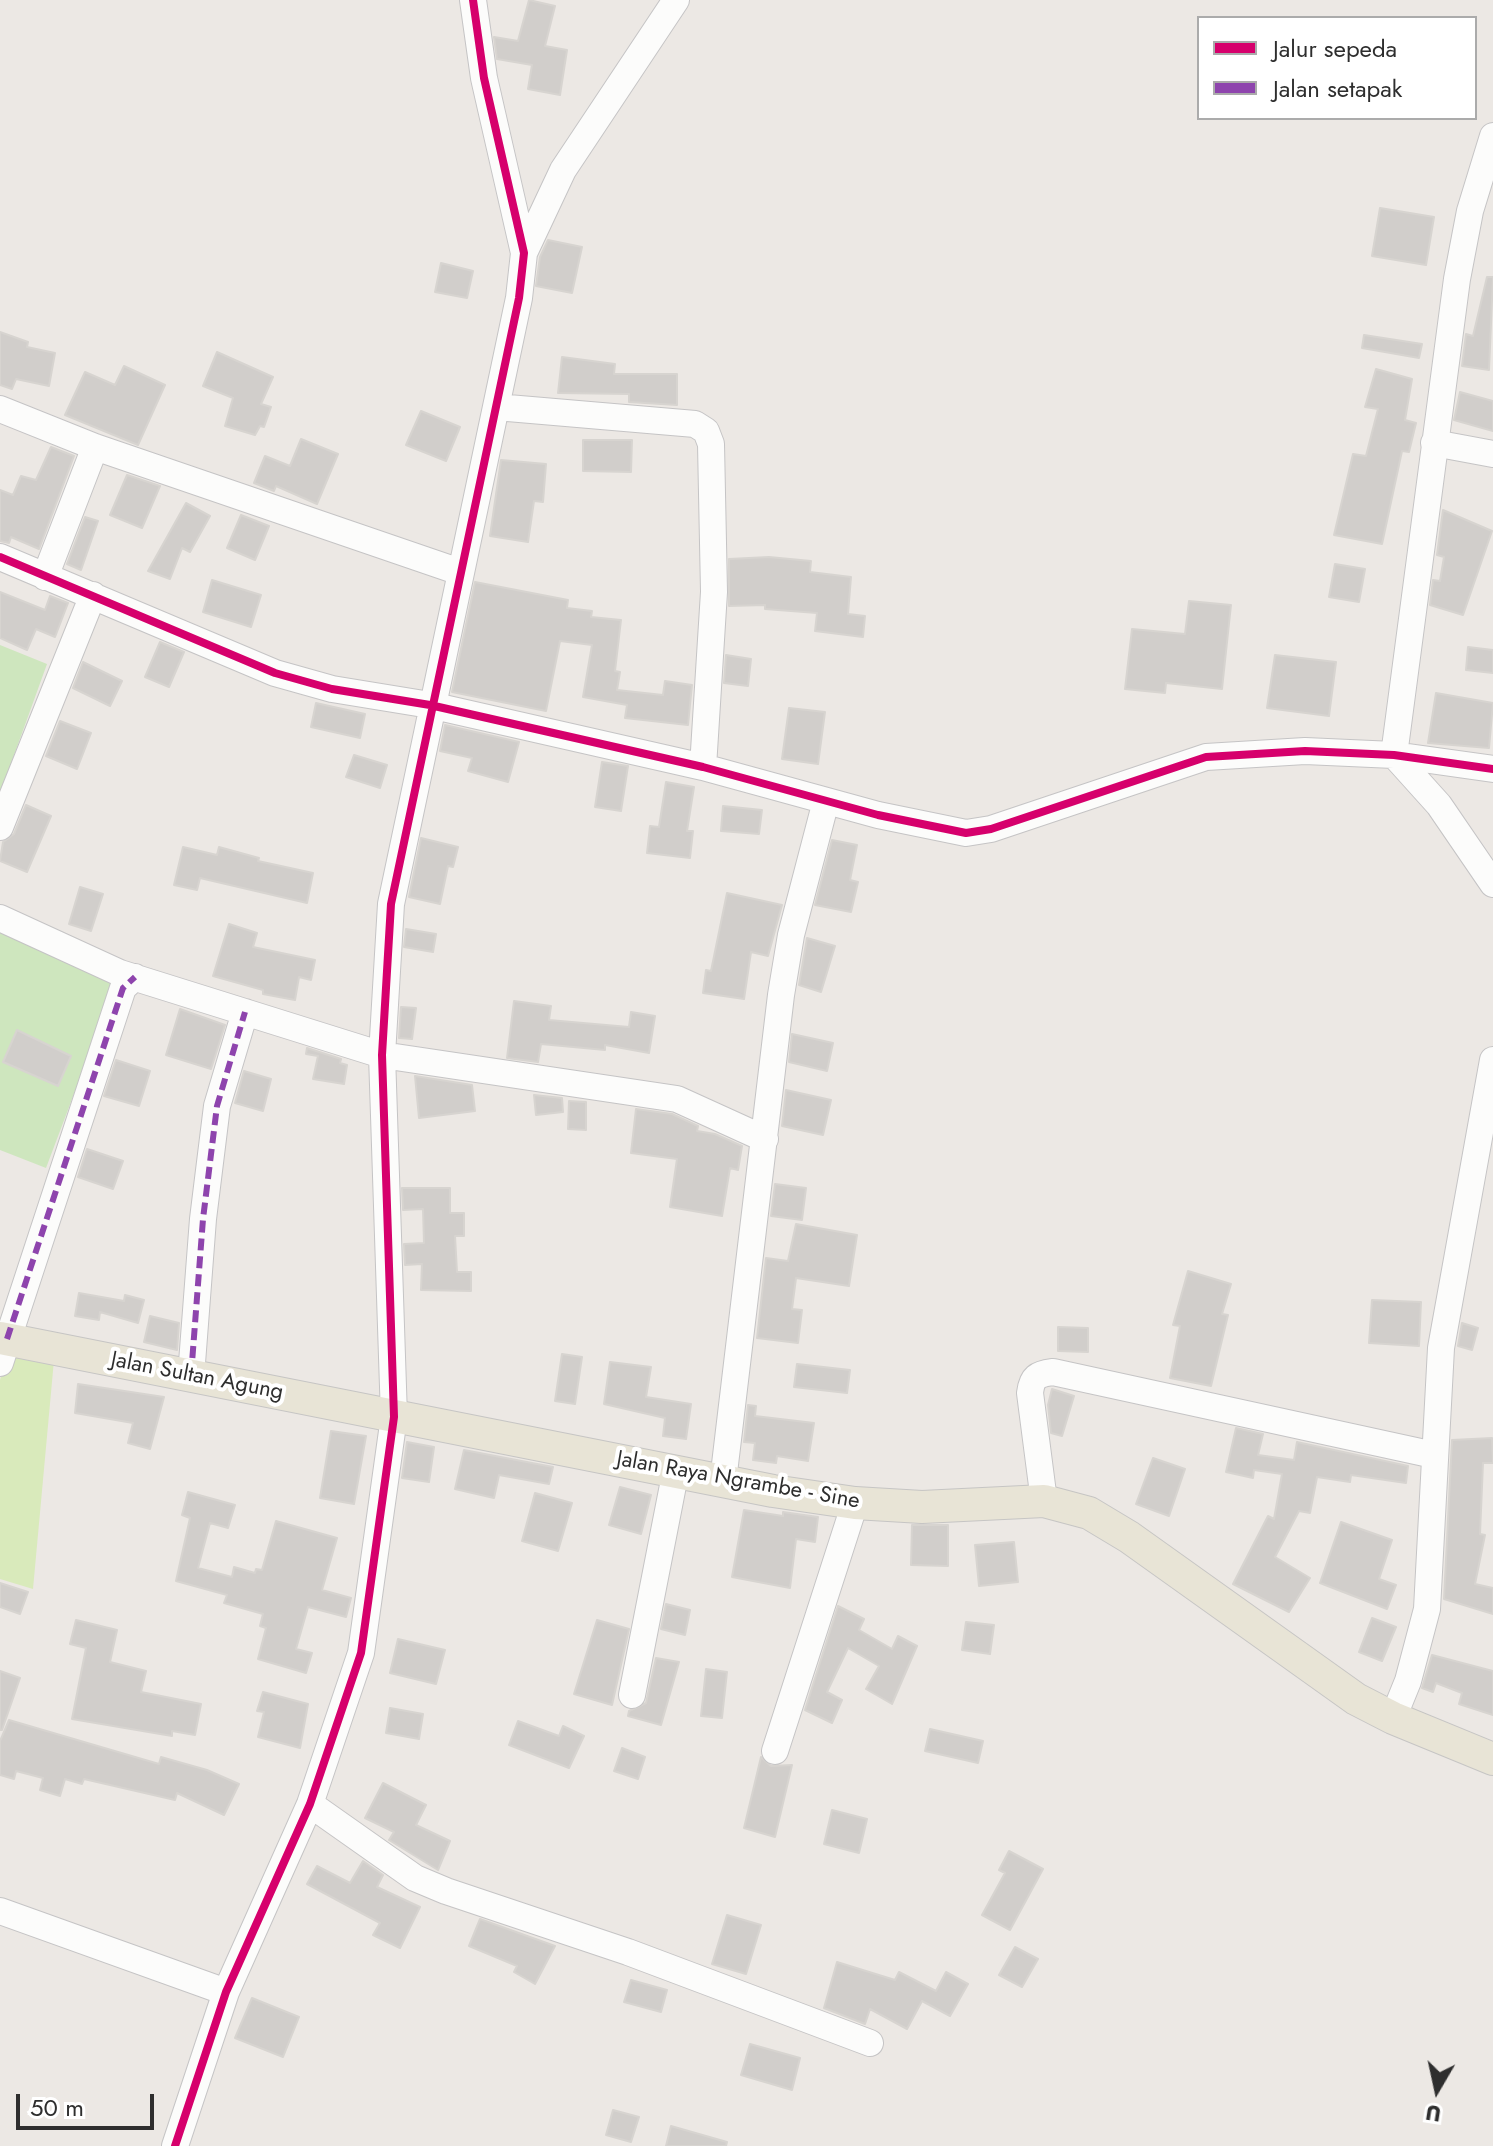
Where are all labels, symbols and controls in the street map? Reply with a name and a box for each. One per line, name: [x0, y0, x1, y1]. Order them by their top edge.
legend: [1197, 16, 1477, 120]
text: Jalur sepeda: [1273, 31, 1397, 66]
text: Jalan setapak: [1273, 71, 1402, 106]
street label: Jalan Sultan Agung: [109, 1347, 285, 1407]
street label: Jalan Raya Ngrambe - Sine: [614, 1447, 862, 1515]
north arrow: [1397, 2050, 1477, 2130]
scale bar: [20, 2078, 158, 2128]
text: 50 m: [30, 2090, 84, 2125]
text: U: [1423, 2097, 1443, 2131]

